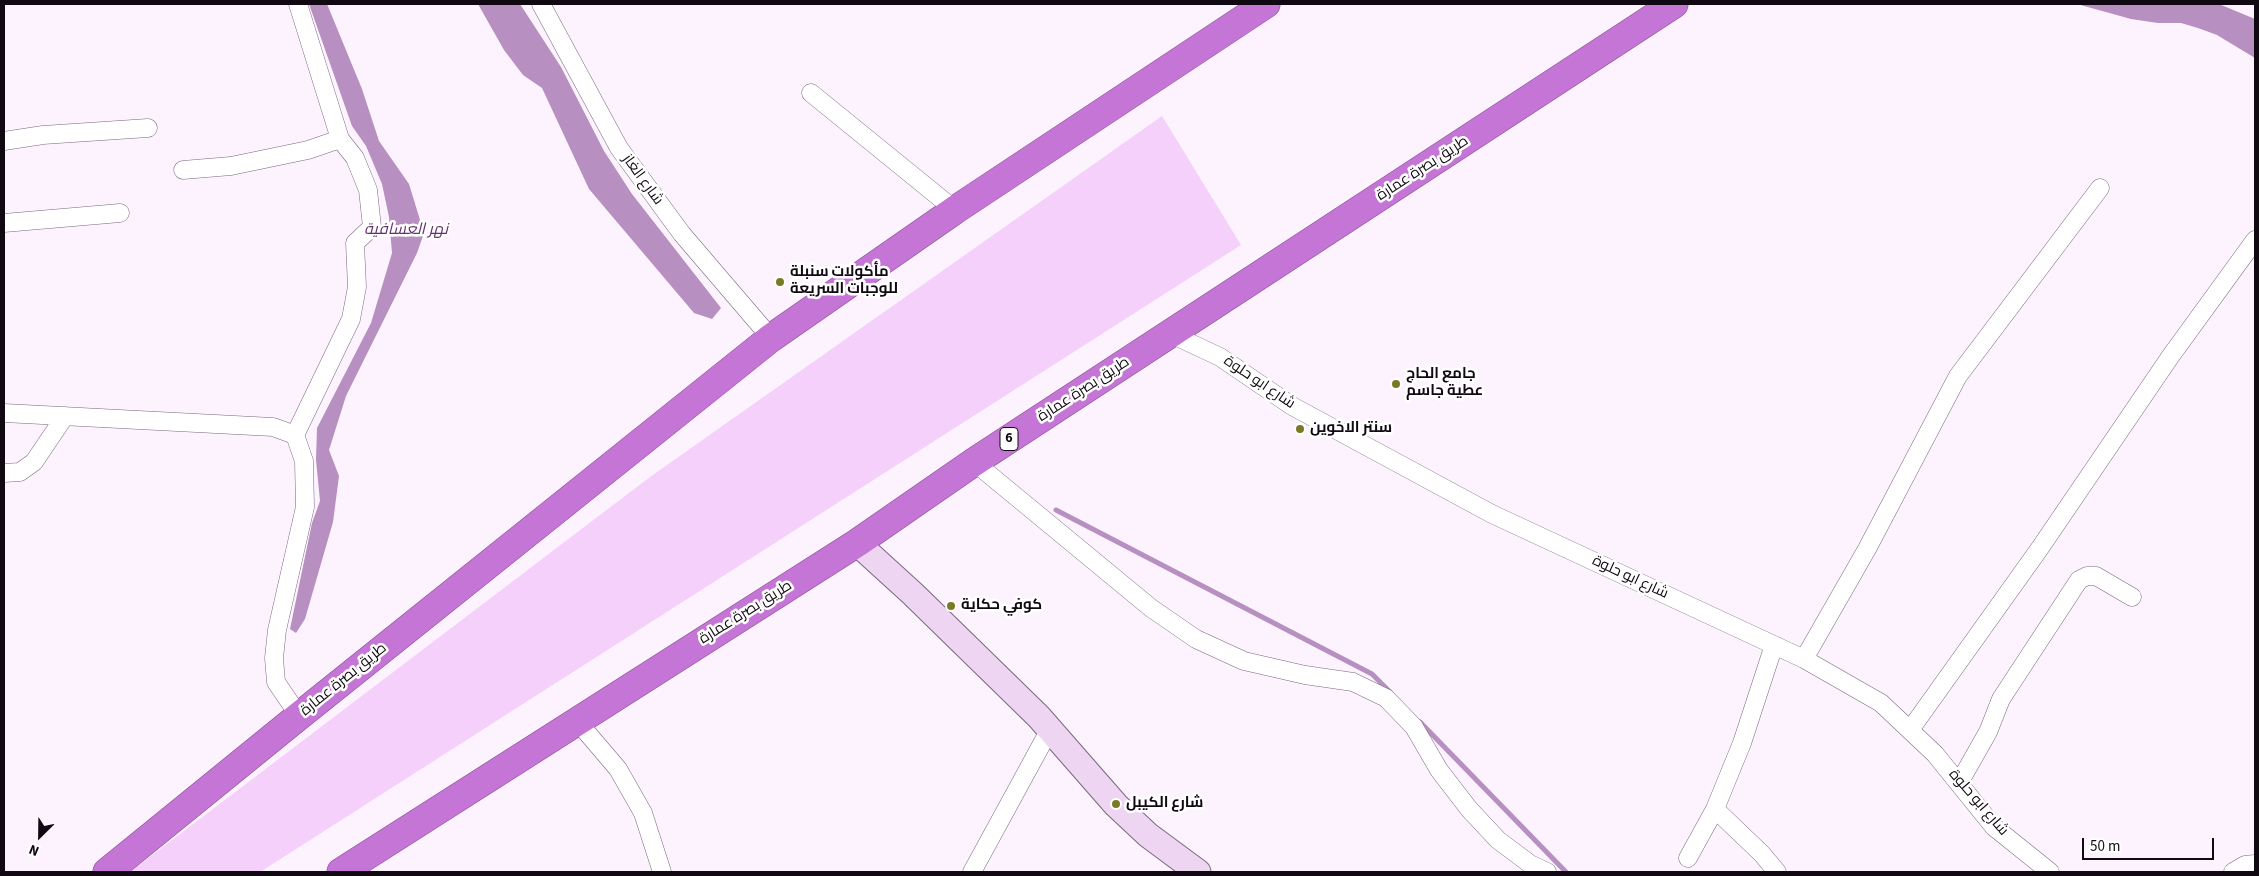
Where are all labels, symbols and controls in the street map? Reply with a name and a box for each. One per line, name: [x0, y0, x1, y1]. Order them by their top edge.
street label: طريق بصرة عمارة: [1374, 133, 1472, 205]
street label: شارع الغاز: [618, 151, 666, 209]
water label: نهر العسافية: [364, 220, 448, 240]
place label: مأكولات سنبلة للوجبات السريعة: [790, 264, 898, 299]
marker: مأكولات سنبلة للوجبات السريعة: [774, 276, 786, 288]
street label: شارع ابو حلوة: [1220, 353, 1298, 413]
street label: طريق بصرة عمارة: [1035, 354, 1133, 426]
place label: جامع الحاج عطية جاسم: [1406, 366, 1483, 401]
marker: جامع الحاج عطية جاسم: [1390, 378, 1402, 390]
place label: سنتر الاخوين: [1310, 420, 1392, 438]
marker: سنتر الاخوين: [1294, 423, 1306, 435]
road number: 6: [1000, 428, 1018, 450]
street label: شارع ابو حلوة: [1589, 552, 1671, 604]
street label: طريق بصرة عمارة: [696, 577, 796, 649]
place label: كوفي حكاية: [961, 597, 1042, 615]
marker: كوفي حكاية: [945, 600, 957, 612]
street label: طريق بصرة عمارة: [297, 640, 391, 720]
street label: شارع ابو حلوة: [1944, 766, 2012, 840]
place label: شارع الكيبل: [1126, 795, 1203, 813]
marker: شارع الكيبل: [1110, 798, 1122, 810]
north arrow: [15, 811, 65, 861]
scale bar: [2084, 828, 2216, 860]
text: 50 m: [2090, 836, 2120, 857]
text: N: [26, 839, 42, 861]

